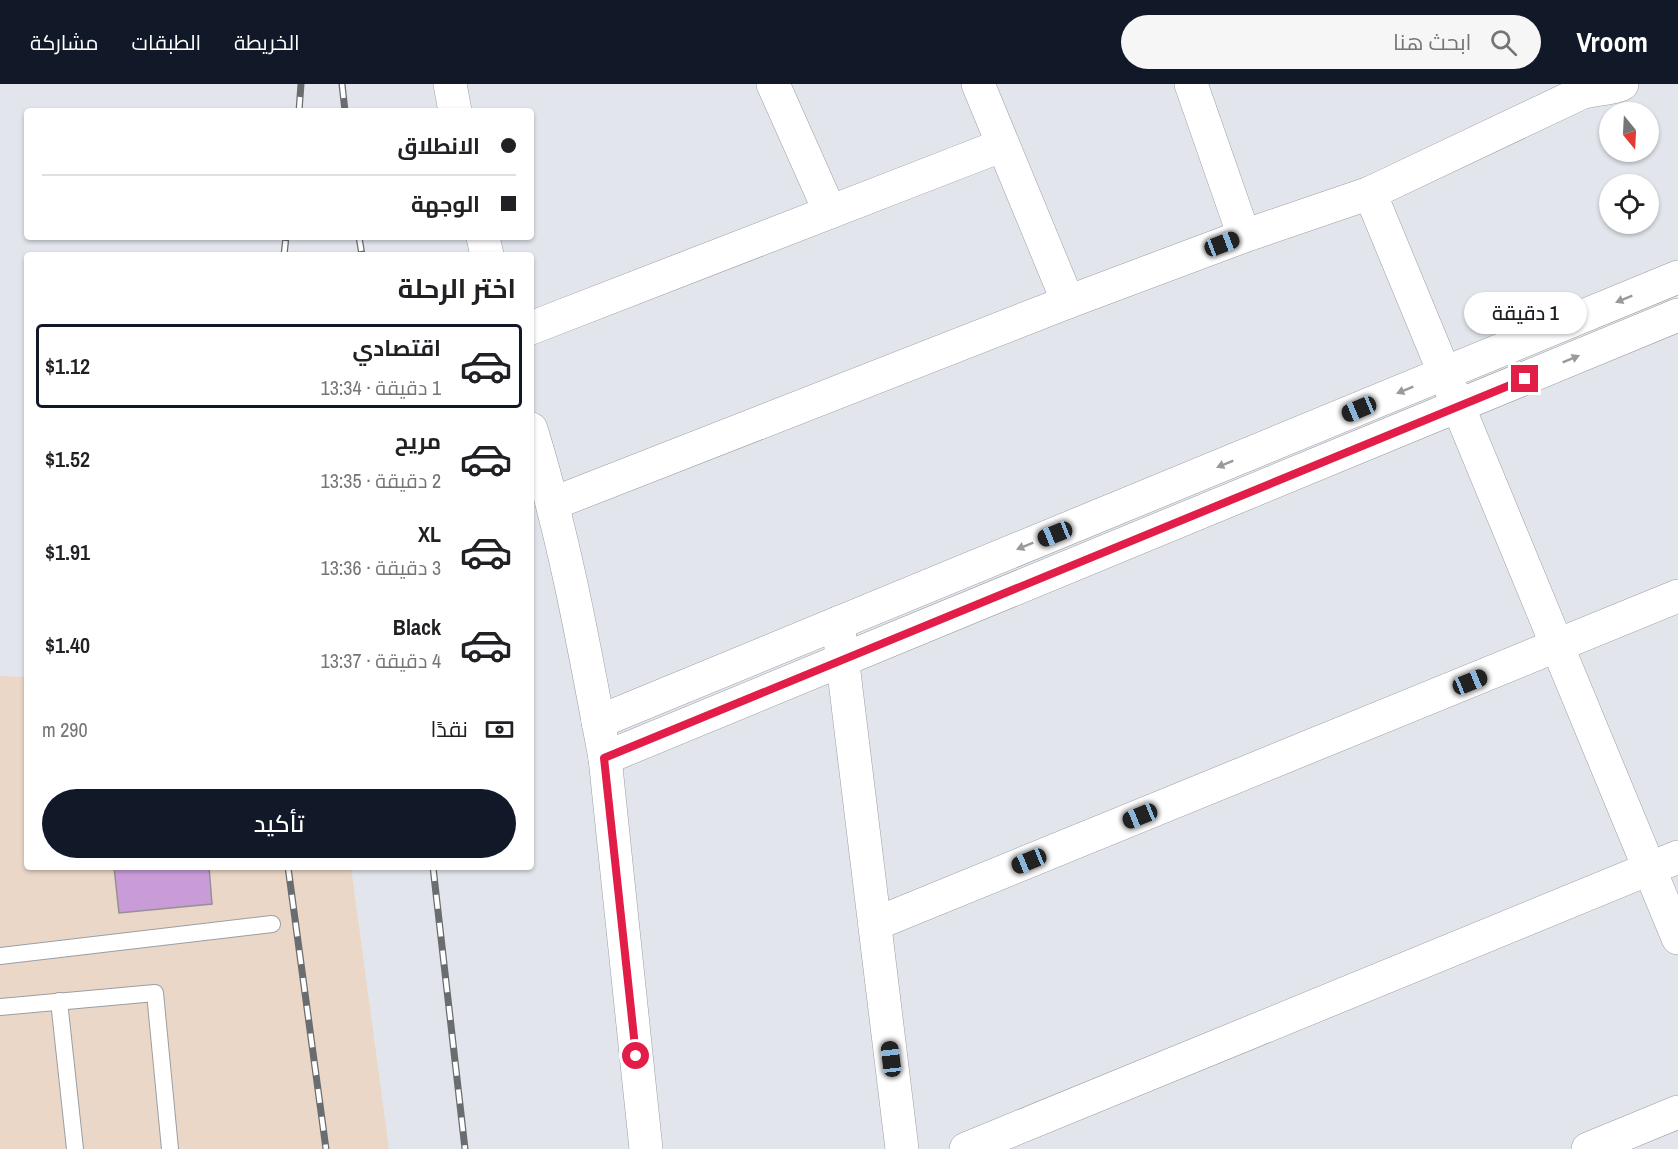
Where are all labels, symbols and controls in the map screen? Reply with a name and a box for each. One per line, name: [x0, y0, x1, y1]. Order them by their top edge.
search box: [1121, 15, 1541, 69]
text: Vroom: [1577, 23, 1648, 61]
icon: search: [1487, 26, 1520, 59]
text: ابحث هنا: [1393, 27, 1472, 57]
text: مشاركة: [30, 28, 99, 57]
text: الطبقات: [132, 28, 201, 57]
text: الخريطة: [234, 28, 300, 57]
north arrow: [1599, 102, 1659, 162]
map controls: [1599, 102, 1659, 234]
text: الانطلاق: [397, 131, 480, 161]
button: locate: [1599, 174, 1659, 234]
text: الوجهة: [411, 189, 480, 219]
car: [1202, 229, 1242, 259]
text: اختر الرحلة: [398, 270, 516, 306]
callout: 1 دقيقة: [1464, 292, 1586, 334]
one-way arrow: [1615, 295, 1633, 304]
text: 1 دقيقة: [1492, 299, 1559, 326]
text: اقتصادي: [352, 333, 441, 363]
icon: car: [459, 339, 513, 393]
text: $1.12: [45, 351, 90, 381]
one-way arrow: [1562, 354, 1580, 363]
route end: [1511, 365, 1538, 392]
text: 1 دقيقة · 13:34: [321, 374, 441, 401]
one-way arrow: [1396, 386, 1414, 395]
car: [1339, 394, 1379, 424]
text: مريح: [395, 426, 441, 456]
icon: car: [459, 432, 513, 486]
text: $1.52: [45, 444, 90, 474]
one-way arrow: [1215, 459, 1233, 469]
text: 2 دقيقة · 13:35: [321, 467, 441, 494]
text: XL: [418, 519, 441, 549]
car: [1035, 519, 1075, 549]
icon: car: [459, 525, 513, 579]
text: $1.91: [45, 537, 90, 567]
one-way arrow: [1016, 542, 1034, 551]
text: 3 دقيقة · 13:36: [321, 554, 441, 581]
text: Black: [393, 612, 441, 642]
icon: car: [459, 618, 513, 672]
text: $1.40: [45, 630, 90, 660]
text: 4 دقيقة · 13:37: [321, 647, 441, 674]
car: [1450, 667, 1490, 697]
icon: cash: [483, 713, 516, 746]
text: نقدًا: [430, 714, 468, 744]
text: 290 m: [42, 716, 88, 743]
button: تأكيد: [42, 789, 516, 858]
car: [1120, 801, 1160, 831]
car: [1009, 846, 1049, 876]
car: [880, 1040, 902, 1078]
route start: [622, 1042, 649, 1069]

